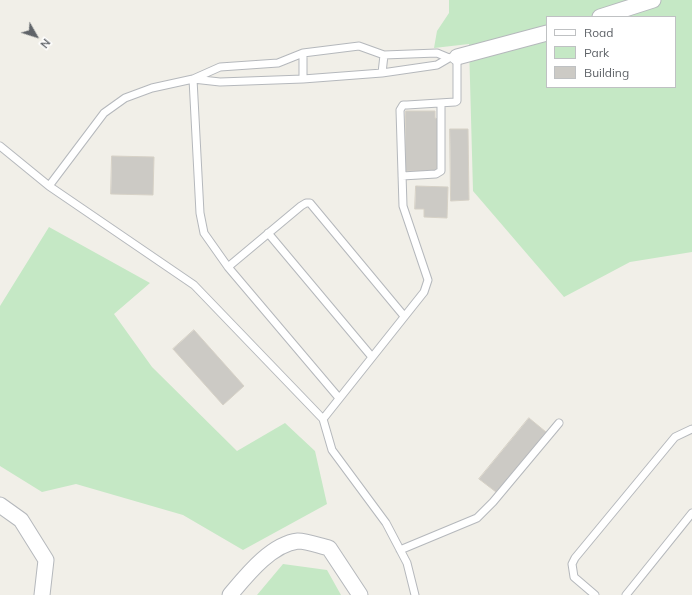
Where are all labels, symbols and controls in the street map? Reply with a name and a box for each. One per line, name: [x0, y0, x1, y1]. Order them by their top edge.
north arrow: [16, 16, 56, 56]
legend: [546, 16, 676, 88]
text: Road: [584, 25, 613, 40]
text: N: [37, 36, 53, 51]
text: Park: [584, 45, 609, 60]
text: Building: [584, 65, 629, 80]

